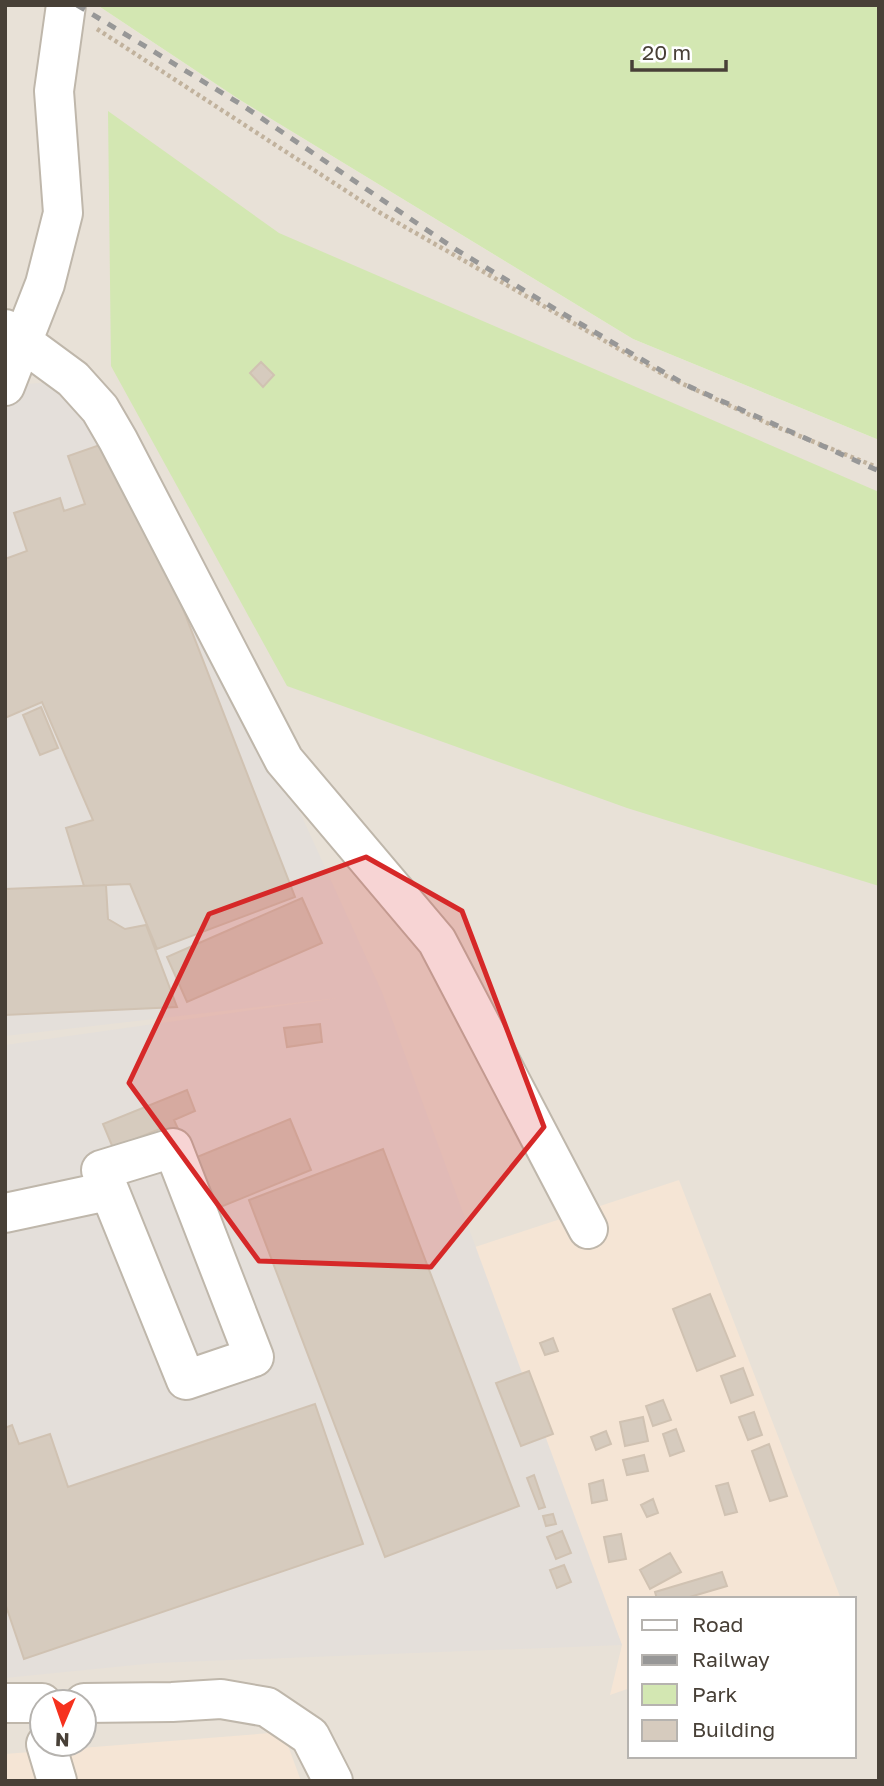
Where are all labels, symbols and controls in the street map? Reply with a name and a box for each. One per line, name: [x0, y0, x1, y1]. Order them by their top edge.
scale bar: [632, 28, 726, 72]
text: 20 m: [642, 39, 691, 65]
legend: [628, 1597, 856, 1758]
text: Road: [692, 1611, 743, 1637]
text: Railway: [692, 1646, 770, 1672]
text: Park: [692, 1681, 738, 1707]
north arrow: [28, 1688, 98, 1758]
text: Building: [692, 1716, 775, 1742]
text: N: [55, 1729, 70, 1752]

